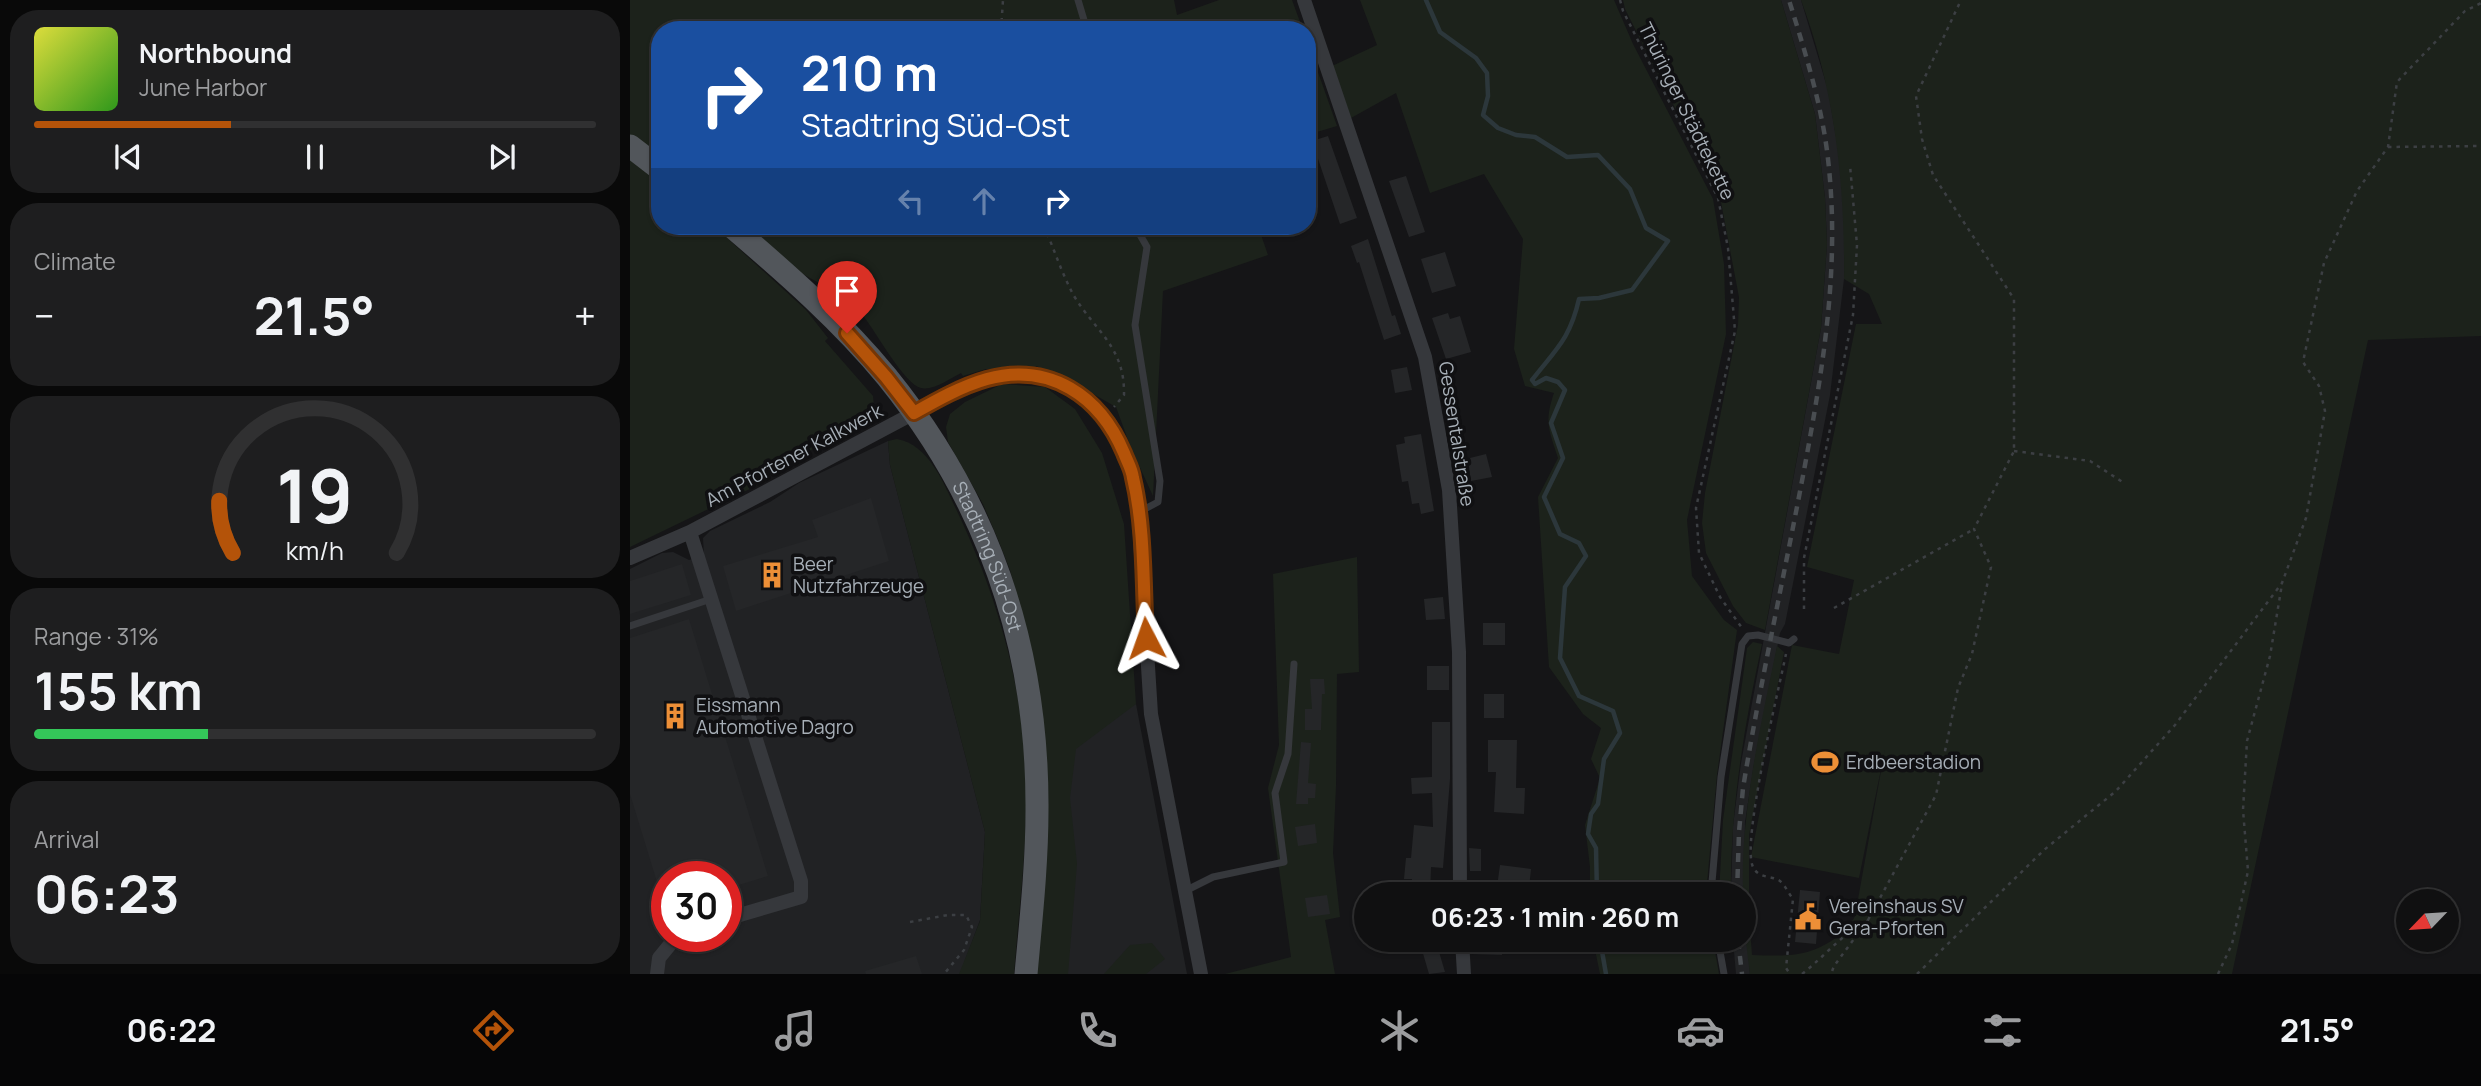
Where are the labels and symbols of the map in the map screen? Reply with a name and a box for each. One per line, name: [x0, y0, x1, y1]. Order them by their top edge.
street label: Thüringer Städtekette: [1633, 18, 1741, 204]
pin: [817, 261, 877, 333]
street label: Gessentalstraße: [1433, 360, 1481, 508]
street label: Am Pfortener Kalkwerk: [701, 397, 888, 513]
street label: Stadtring Süd-Ost: [946, 477, 1029, 635]
place label: Beer Nutzfahrzeuge: [793, 551, 924, 599]
building icon: Beer Nutzfahrzeuge: [757, 560, 787, 590]
position arrow: [1109, 601, 1183, 675]
place label: Eissmann Automotive Dagro: [696, 692, 854, 740]
building icon: Eissmann Automotive Dagro: [660, 701, 690, 731]
sports icon: Erdbeerstadion: [1810, 747, 1840, 777]
place label: Erdbeerstadion: [1846, 749, 1981, 775]
speed limit sign: 30: [651, 861, 742, 952]
north arrow: [2396, 889, 2459, 952]
place label: Vereinshaus SV Gera-Pforten: [1829, 893, 1964, 941]
public building icon: Vereinshaus SV Gera-Pforten: [1793, 902, 1823, 932]

